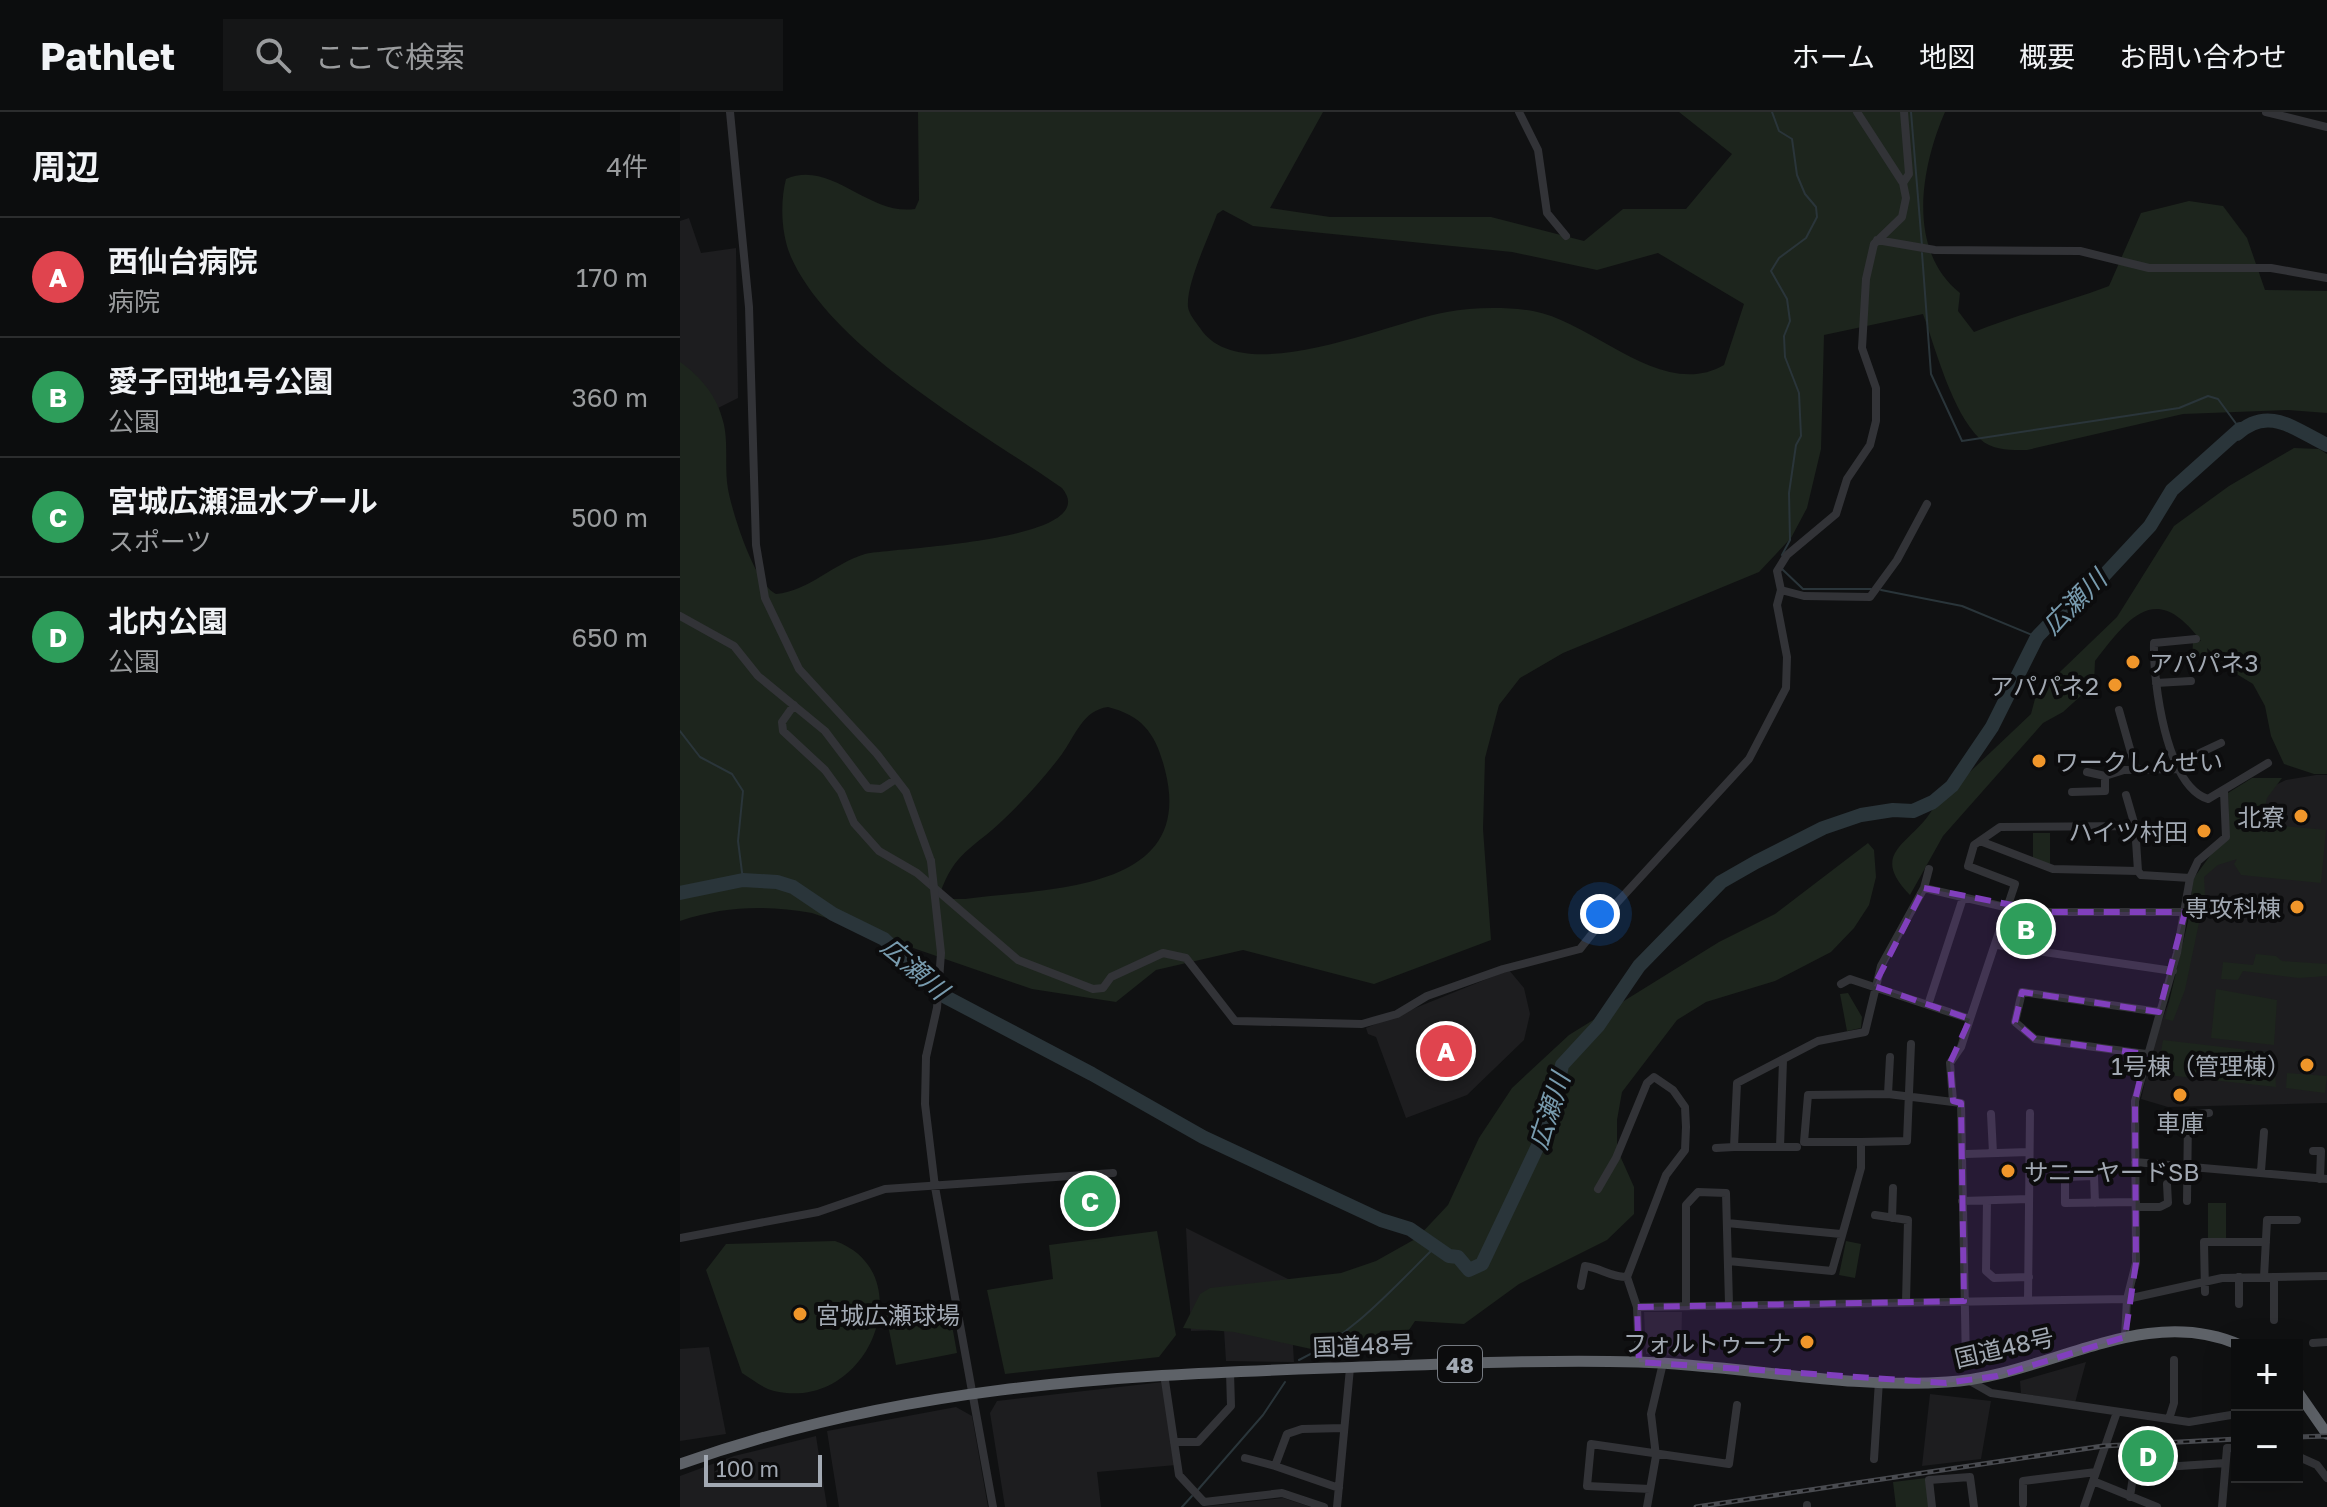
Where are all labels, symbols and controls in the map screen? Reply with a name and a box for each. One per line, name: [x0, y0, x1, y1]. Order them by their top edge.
search box: [223, 19, 783, 91]
text: Pathlet: [40, 33, 175, 78]
icon: search: [251, 33, 295, 77]
text: ここで検索: [315, 39, 465, 75]
text: ホーム: [1792, 40, 1875, 73]
text: 地図: [1919, 40, 1975, 73]
text: 概要: [2019, 40, 2075, 73]
text: お問い合わせ: [2119, 40, 2287, 73]
text: 周辺: [32, 146, 100, 186]
text: 4件: [606, 151, 648, 182]
text: 西仙台病院: [108, 243, 258, 279]
text: A: [49, 262, 67, 293]
text: 170 m: [576, 262, 648, 293]
text: 病院: [108, 286, 160, 317]
text: 愛子団地1号公園: [108, 363, 333, 399]
text: B: [49, 382, 67, 413]
text: 360 m: [571, 382, 648, 413]
text: 公園: [108, 406, 160, 437]
text: 宮城広瀬温水プール: [108, 483, 378, 519]
text: C: [49, 502, 67, 533]
text: 500 m: [571, 502, 648, 533]
text: スポーツ: [108, 526, 211, 557]
water label: 広瀬川: [2035, 561, 2115, 641]
text: 北内公園: [108, 603, 228, 639]
text: D: [49, 622, 67, 653]
text: 650 m: [572, 622, 648, 653]
text: 公園: [108, 646, 160, 677]
place label: アパパネ3: [2149, 648, 2259, 677]
marker: アパパネ3: [2124, 653, 2142, 671]
place label: アパパネ2: [1990, 671, 2099, 700]
marker: アパパネ2: [2106, 676, 2124, 694]
place label: ワークしんせい: [2055, 747, 2223, 776]
marker: ワークしんせい: [2030, 752, 2048, 770]
place label: 北寮: [2237, 802, 2285, 831]
marker: 北寮: [2292, 807, 2310, 825]
place label: ハイツ村田: [2068, 817, 2188, 846]
marker: ハイツ村田: [2195, 822, 2213, 840]
place label: 専攻科棟: [2185, 893, 2281, 922]
your location: [1580, 894, 1620, 934]
marker: 専攻科棟: [2288, 898, 2306, 916]
pin: B: [2000, 899, 2052, 959]
water label: 広瀬川: [875, 931, 957, 1007]
pin: A: [1420, 1021, 1472, 1081]
place label: 1号棟（管理棟）: [2111, 1051, 2291, 1080]
marker: 1号棟（管理棟）: [2298, 1056, 2316, 1074]
water label: 広瀬川: [1522, 1066, 1577, 1153]
marker: 車庫: [2171, 1086, 2189, 1104]
place label: 車庫: [2156, 1108, 2204, 1137]
place label: サニーヤードSB: [2024, 1157, 2199, 1186]
marker: サニーヤードSB: [1999, 1162, 2017, 1180]
pin: C: [1064, 1171, 1116, 1231]
place label: 宮城広瀬球場: [816, 1300, 960, 1329]
marker: 宮城広瀬球場: [791, 1305, 809, 1323]
street label: 国道48号: [1951, 1321, 2057, 1373]
place label: フォルトゥーナ: [1623, 1328, 1791, 1357]
street label: 国道48号: [1312, 1329, 1414, 1361]
marker: フォルトゥーナ: [1798, 1333, 1816, 1351]
map controls: [2231, 1339, 2303, 1483]
button: +: [2231, 1339, 2303, 1411]
road number: 48: [1438, 1346, 1482, 1382]
button: −: [2231, 1411, 2303, 1483]
pin: D: [2122, 1426, 2174, 1486]
scale bar: [704, 1451, 822, 1487]
text: 100 m: [716, 1455, 779, 1482]

